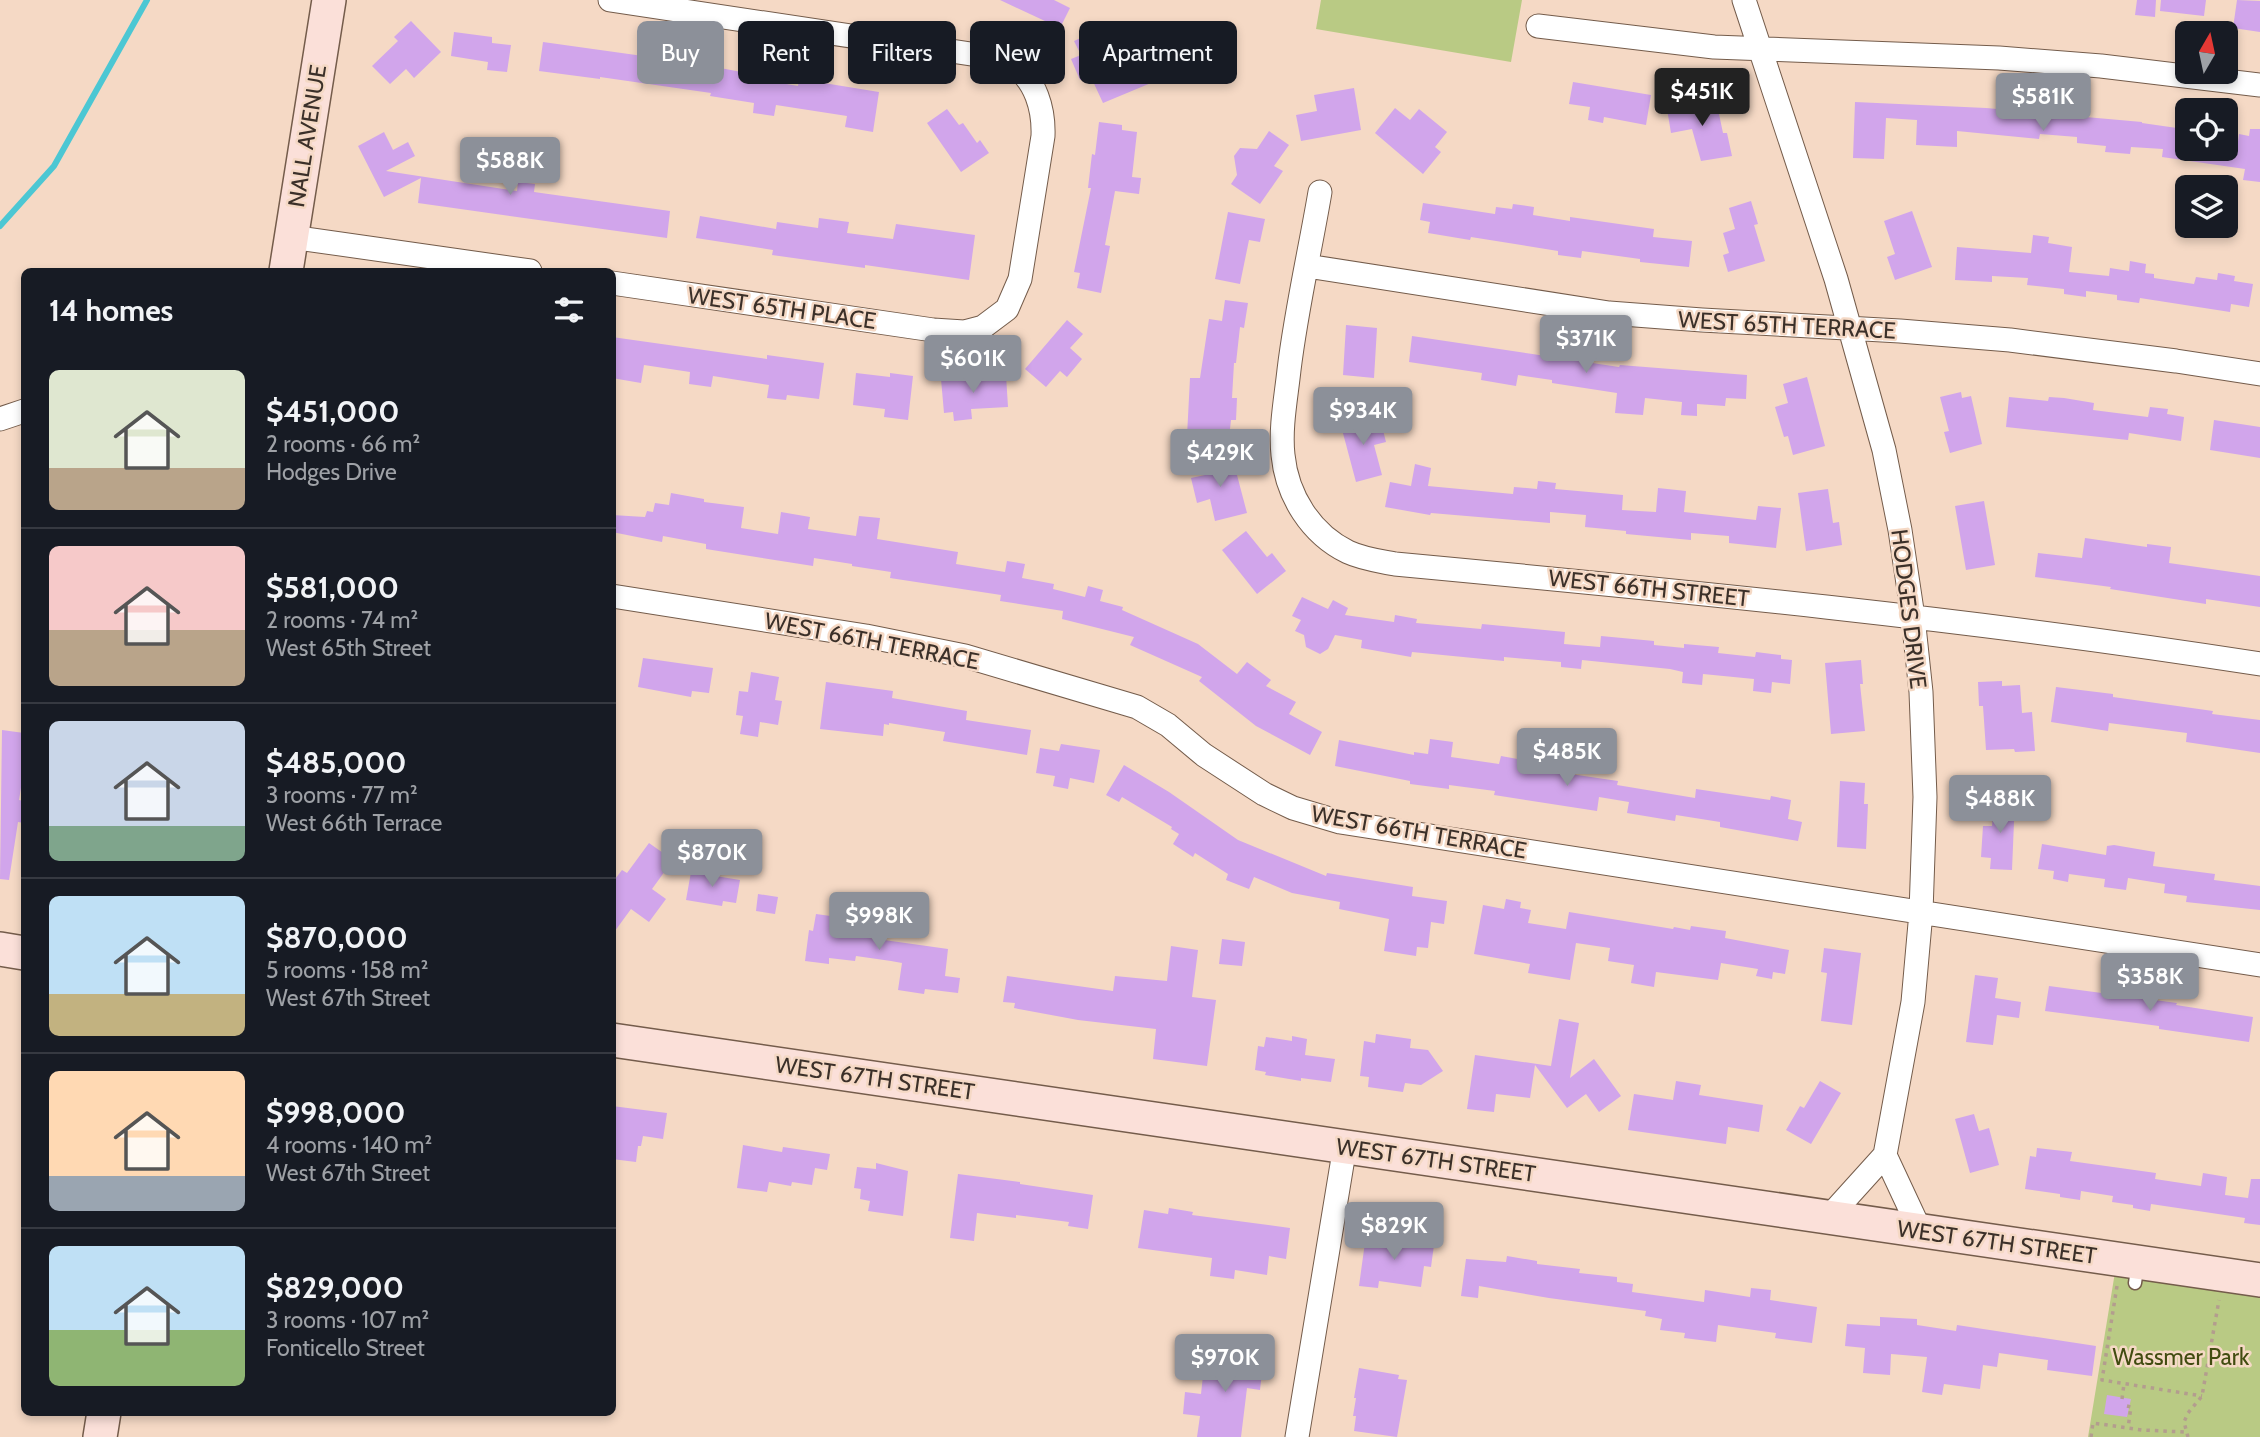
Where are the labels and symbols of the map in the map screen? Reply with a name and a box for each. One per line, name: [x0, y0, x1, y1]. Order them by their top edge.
north arrow: [2175, 21, 2238, 84]
street label: NALL AVENUE: [282, 63, 332, 209]
pin: $451K: [1653, 68, 1751, 128]
pin: $581K: [1994, 74, 2092, 133]
pin: $588K: [461, 138, 559, 197]
street label: WEST 65TH PLACE: [686, 281, 878, 335]
street label: WEST 65TH TERRACE: [1677, 305, 1897, 345]
pin: $371K: [1537, 316, 1635, 375]
pin: $601K: [924, 336, 1022, 395]
pin: $934K: [1314, 388, 1412, 447]
pin: $429K: [1171, 430, 1269, 489]
street label: HODGES DRIVE: [1885, 528, 1933, 690]
street label: WEST 66TH STREET: [1547, 564, 1751, 612]
street label: WEST 66TH TERRACE: [762, 606, 982, 676]
pin: $485K: [1518, 728, 1616, 788]
pin: $488K: [1951, 776, 2049, 835]
street label: WEST 66TH TERRACE: [1309, 799, 1529, 865]
pin: $870K: [663, 830, 761, 889]
pin: $998K: [830, 892, 928, 952]
pin: $358K: [2101, 954, 2199, 1013]
street label: WEST 67TH STREET: [773, 1050, 977, 1106]
street label: WEST 67TH STREET: [1334, 1132, 1538, 1188]
pin: $829K: [1345, 1202, 1443, 1262]
street label: WEST 67TH STREET: [1895, 1214, 2099, 1270]
pin: $970K: [1176, 1334, 1274, 1394]
park label: Wassmer Park: [2113, 1343, 2250, 1371]

